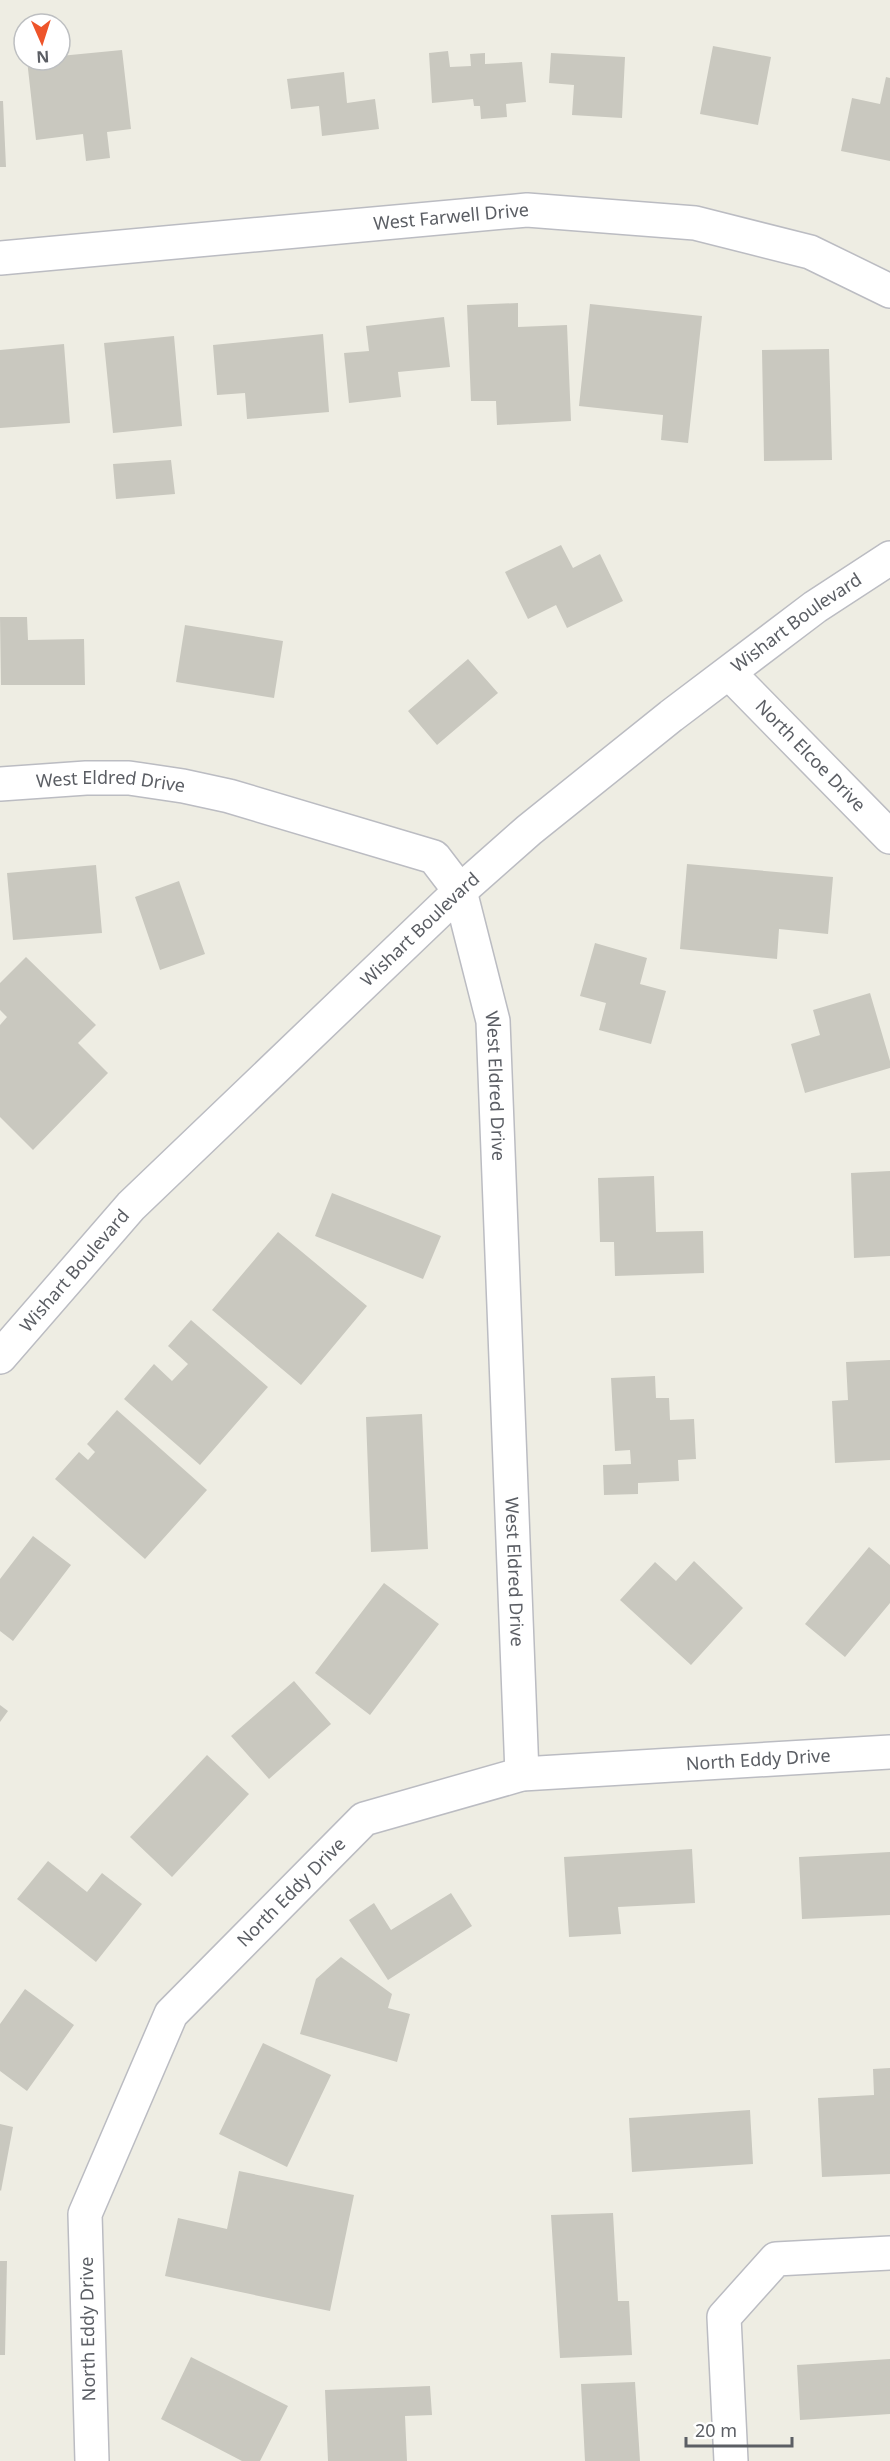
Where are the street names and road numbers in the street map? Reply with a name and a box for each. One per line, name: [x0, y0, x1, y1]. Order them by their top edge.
street label: West Farwell Drive: [372, 197, 530, 235]
street label: Wishart Boulevard: [726, 567, 866, 677]
street label: North Elcoe Drive: [751, 694, 871, 816]
street label: West Eldred Drive: [35, 765, 187, 797]
street label: Wishart Boulevard: [355, 866, 484, 991]
street label: West Eldred Drive: [480, 1009, 511, 1161]
street label: Wishart Boulevard: [14, 1204, 134, 1337]
street label: West Eldred Drive: [500, 1497, 530, 1647]
street label: North Eddy Drive: [685, 1743, 831, 1775]
street label: North Eddy Drive: [231, 1832, 350, 1952]
street label: North Eddy Drive: [74, 2256, 100, 2402]

